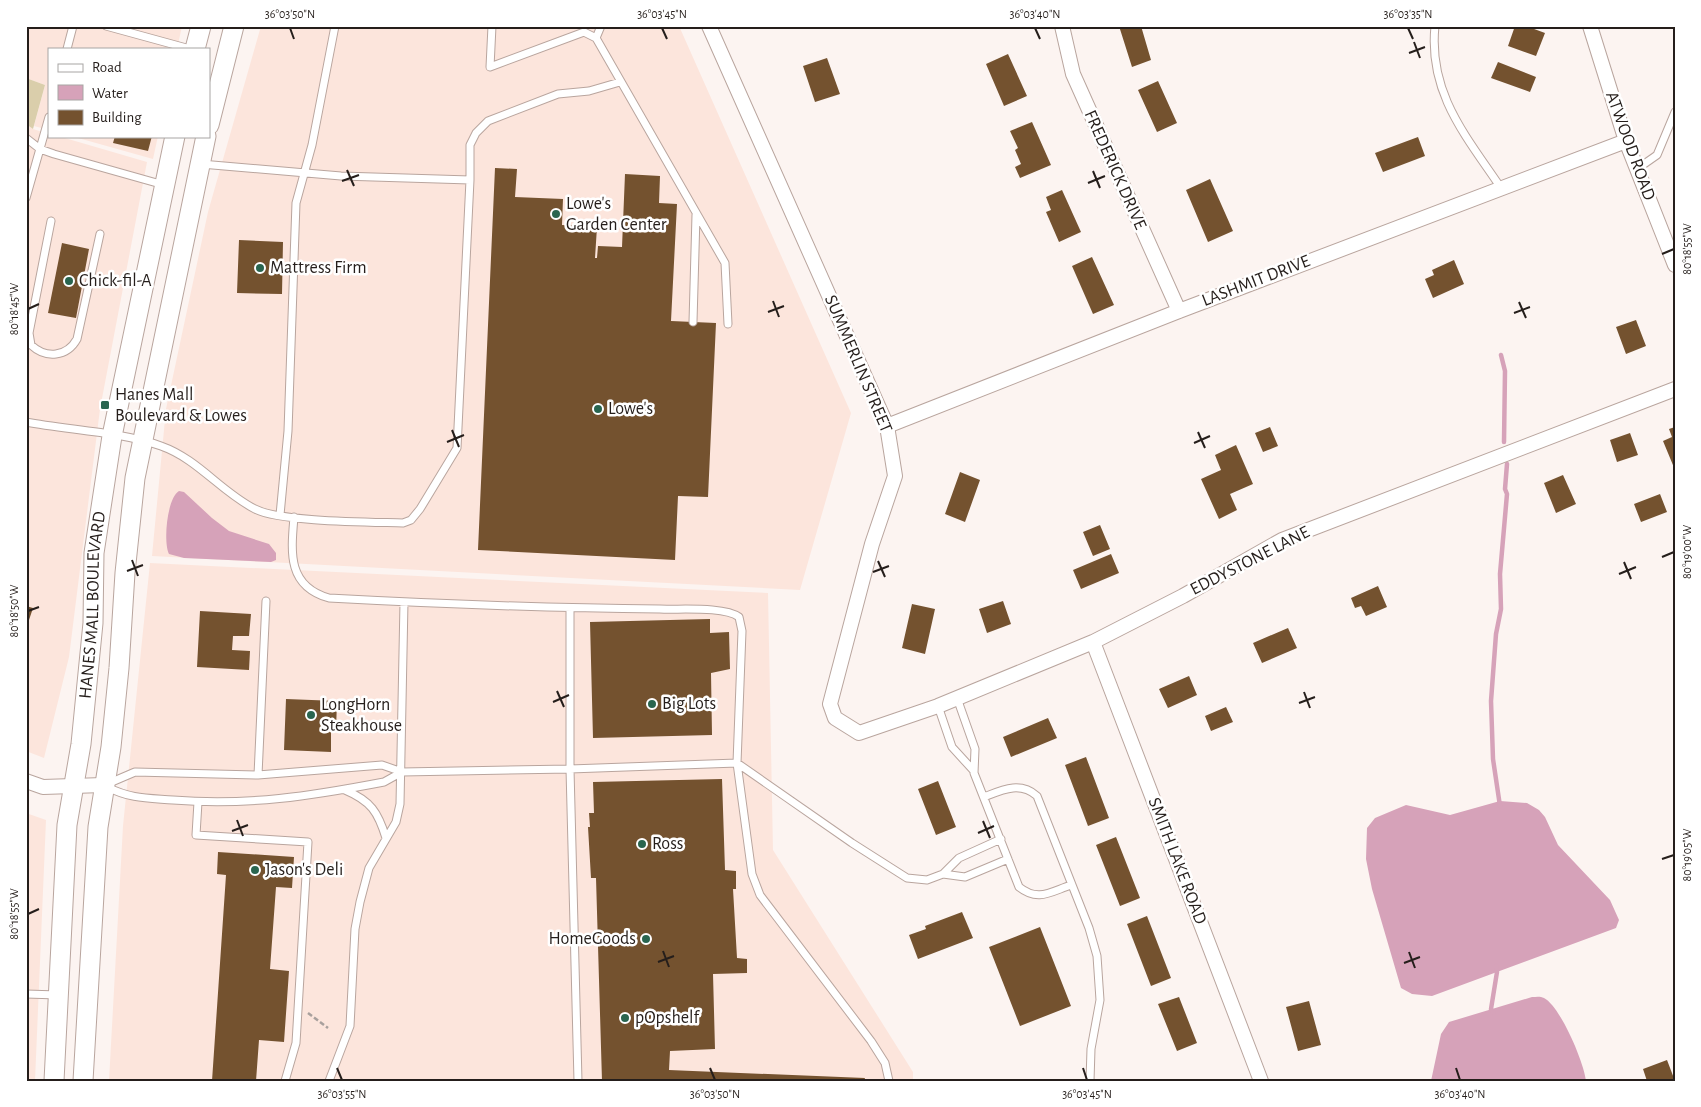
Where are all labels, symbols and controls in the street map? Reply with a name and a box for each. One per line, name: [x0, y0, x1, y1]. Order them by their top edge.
text: 36°03'50"N: [265, 8, 315, 20]
text: 36°03'45"N: [637, 8, 687, 20]
text: 36°03'40"N: [1009, 8, 1061, 20]
text: 36°03'35"N: [1384, 8, 1432, 20]
legend: [48, 48, 210, 138]
text: Road: [92, 60, 122, 75]
text: Water: [92, 86, 128, 101]
street label: ATWOOD ROAD: [1602, 89, 1658, 203]
street label: FREDERICK DRIVE: [1081, 108, 1149, 233]
text: Building: [92, 110, 142, 125]
place label: Lowe's Garden Center: [566, 195, 667, 234]
marker: Lowe's Garden Center: [550, 208, 562, 220]
text: 80°18'55"W: [1681, 223, 1693, 275]
street label: LASHMIT DRIVE: [1199, 252, 1313, 310]
place label: Mattress Firm: [270, 259, 367, 277]
marker: Mattress Firm: [254, 262, 266, 274]
place label: Chick-fil-A: [79, 272, 152, 290]
marker: Chick-fil-A: [63, 275, 75, 287]
text: 80°18'45"W: [8, 283, 20, 335]
street label: SUMMERLIN STREET: [821, 293, 895, 436]
place label: Hanes Mall Boulevard & Lowes: [115, 386, 247, 425]
marker: Hanes Mall Boulevard & Lowes: [99, 399, 111, 411]
place label: Lowe's: [608, 400, 653, 418]
marker: Lowe's: [592, 403, 604, 415]
street label: HANES MALL BOULEVARD: [77, 510, 109, 700]
street label: EDDYSTONE LANE: [1187, 523, 1313, 599]
text: 80°19'00"W: [1681, 525, 1693, 579]
text: 80°18'50"W: [8, 584, 20, 637]
place label: Big Lots: [662, 695, 716, 713]
place label: LongHorn Steakhouse: [321, 696, 402, 735]
marker: Big Lots: [646, 698, 658, 710]
marker: LongHorn Steakhouse: [305, 709, 317, 721]
street label: SMITH LAKE ROAD: [1145, 795, 1209, 927]
text: 80°19'05"W: [1681, 828, 1693, 881]
place label: Ross: [652, 835, 684, 853]
marker: Ross: [636, 838, 648, 850]
place label: Jason's Deli: [265, 861, 343, 879]
marker: Jason's Deli: [249, 864, 261, 876]
text: 80°18'55"W: [8, 888, 20, 940]
place label: HomeGoods: [549, 930, 636, 948]
marker: HomeGoods: [640, 933, 652, 945]
place label: pOpshelf: [635, 1009, 701, 1027]
marker: pOpshelf: [619, 1012, 631, 1024]
text: 36°03'55"N: [318, 1088, 366, 1100]
text: 36°03'50"N: [690, 1088, 740, 1100]
text: 36°03'45"N: [1062, 1088, 1112, 1100]
text: 36°03'40"N: [1434, 1088, 1486, 1100]

